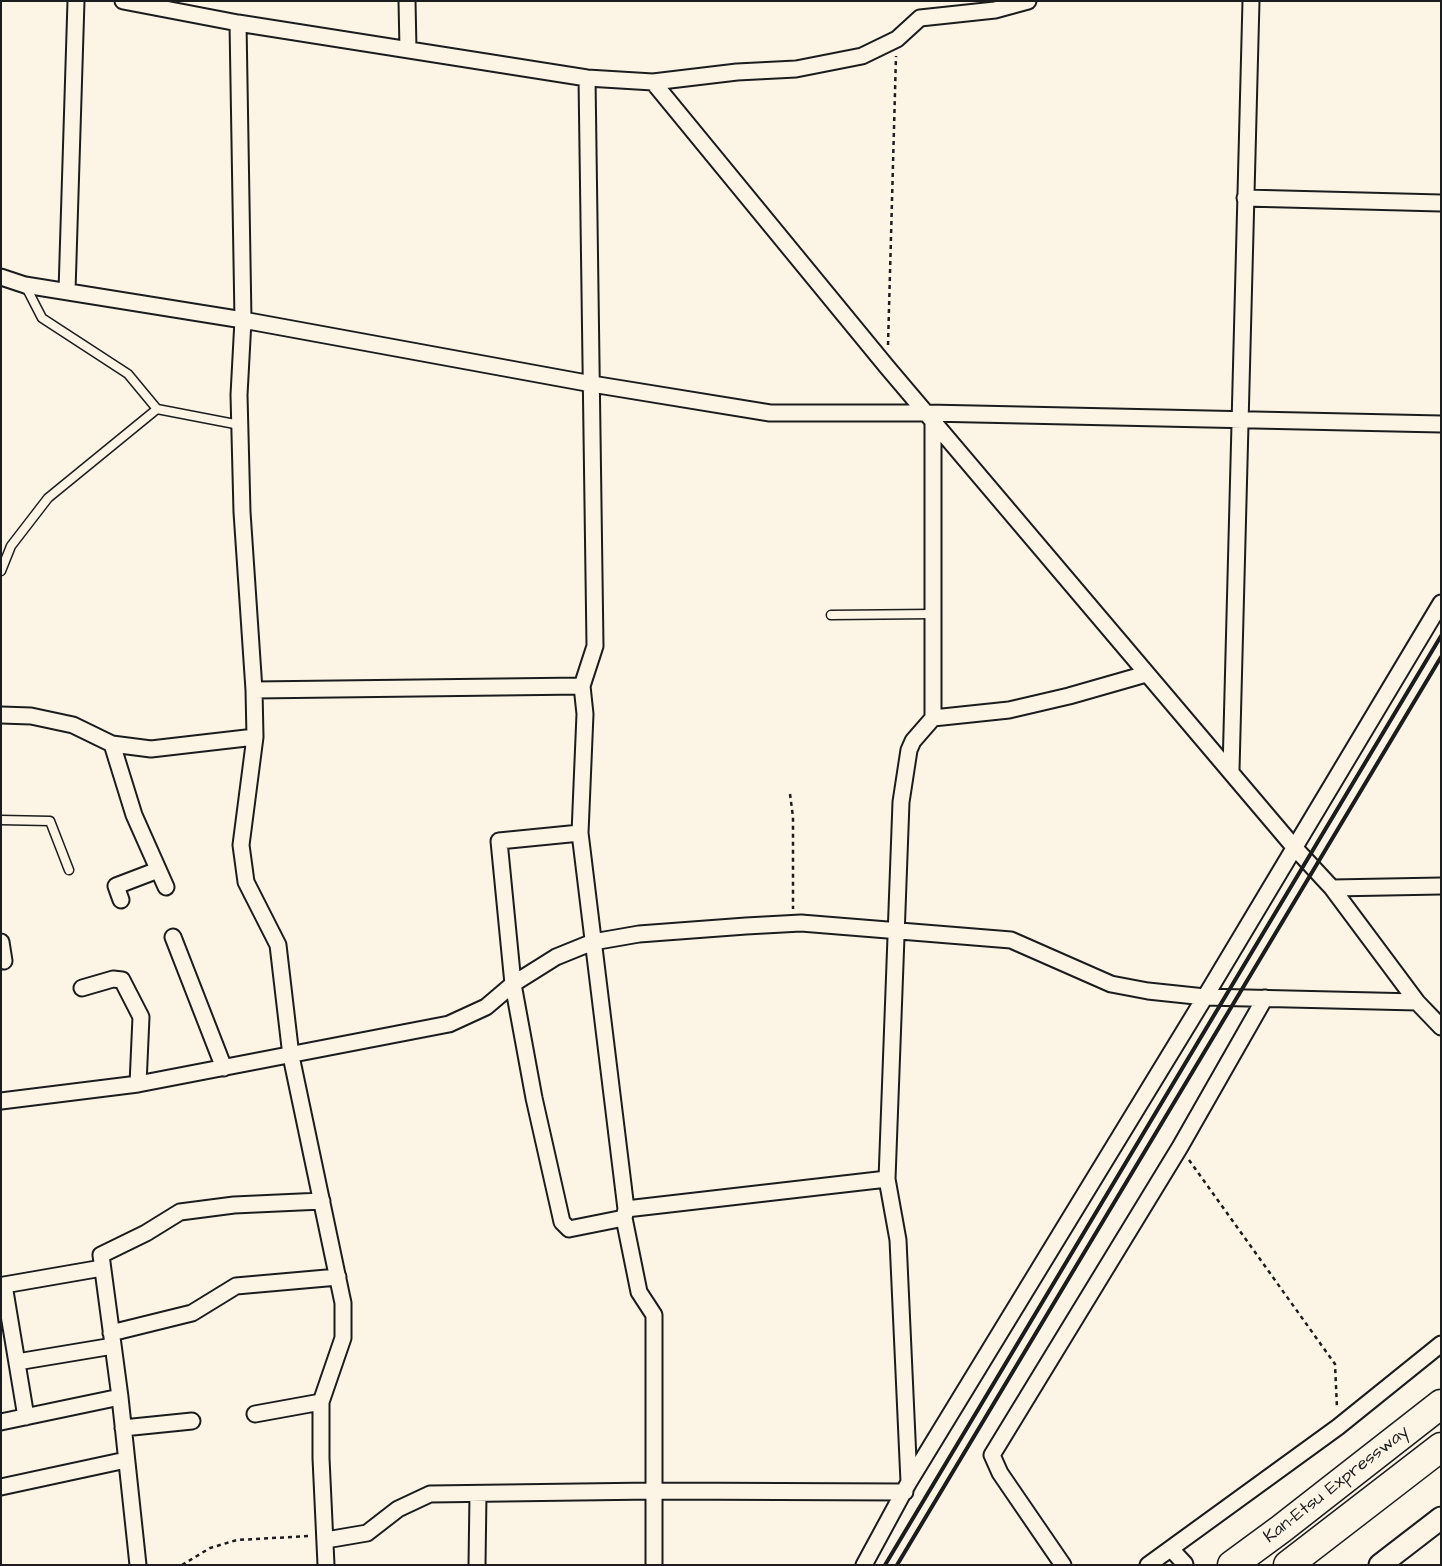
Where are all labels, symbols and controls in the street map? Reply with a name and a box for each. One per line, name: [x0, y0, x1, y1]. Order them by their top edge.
street label: Kan-Etsu Expressway: [1260, 1422, 1414, 1548]

